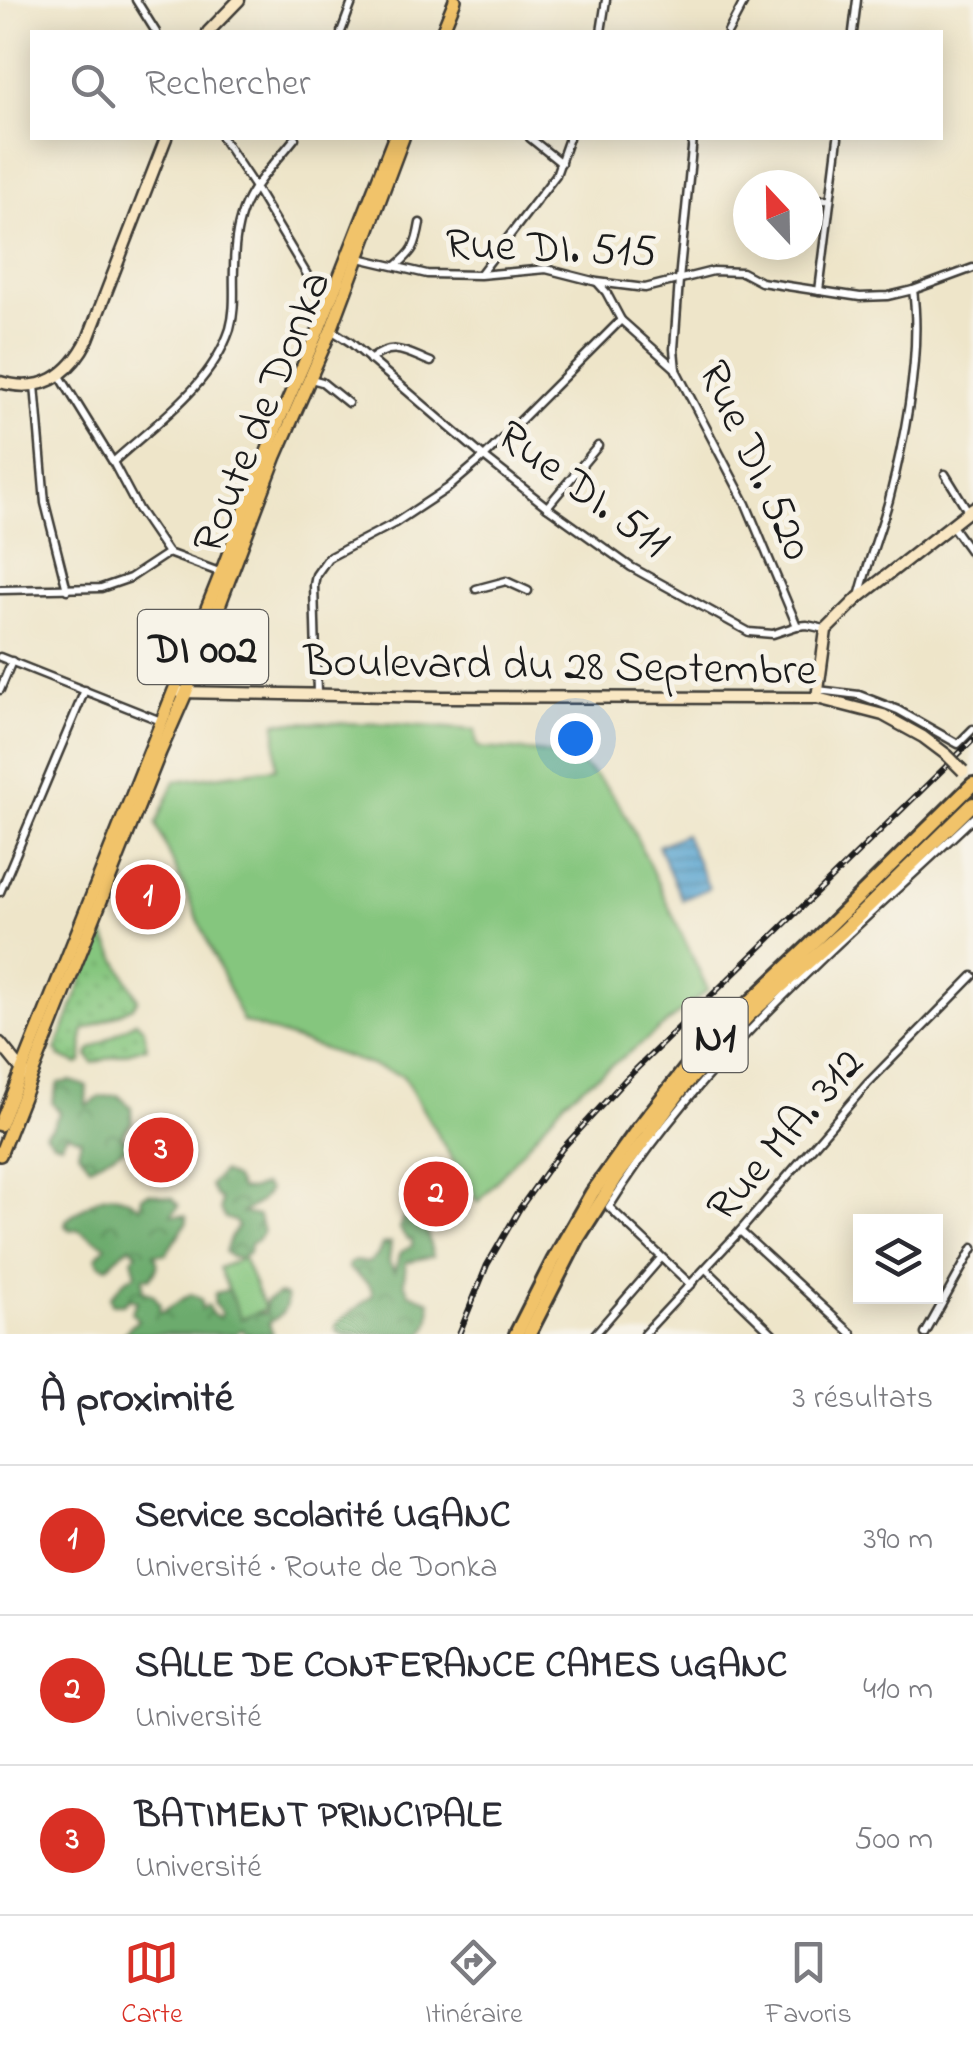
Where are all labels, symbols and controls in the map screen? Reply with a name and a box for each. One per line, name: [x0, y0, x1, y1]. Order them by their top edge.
search box: [30, 30, 943, 140]
text: Rechercher: [145, 57, 311, 113]
icon: search: [65, 58, 120, 113]
north arrow: [733, 170, 823, 260]
street label: Rue DI. 515: [444, 213, 658, 287]
street label: Route de Donka: [177, 262, 350, 564]
street label: Rue DI. 520: [678, 350, 828, 572]
street label: Rue DI. 511: [482, 405, 682, 577]
road number: DI 002: [138, 610, 268, 684]
street label: Boulevard du 28 Septembre: [302, 631, 818, 705]
your location: [550, 713, 601, 764]
pin: 1: [116, 860, 180, 934]
road number: N1: [682, 998, 748, 1072]
street label: Rue MA. 312: [692, 1034, 881, 1238]
pin: 3: [128, 1112, 194, 1188]
pin: 2: [404, 1156, 468, 1232]
map controls: [853, 1214, 943, 1304]
button: layers: [853, 1214, 943, 1304]
text: À proximité: [40, 1369, 234, 1430]
text: 3 résultats: [793, 1376, 933, 1423]
text: Service scolarité UGANC: [135, 1489, 511, 1545]
text: 1: [67, 1517, 78, 1564]
text: 390 m: [863, 1517, 933, 1564]
text: Université · Route de Donka: [135, 1545, 497, 1592]
text: SALLE DE CONFERANCE CAMES UGANC: [135, 1639, 787, 1695]
text: 2: [65, 1667, 80, 1714]
text: 410 m: [863, 1667, 933, 1714]
text: Université: [135, 1695, 261, 1742]
text: BATIMENT PRINCIPALE: [135, 1789, 503, 1845]
text: 3: [66, 1817, 79, 1864]
text: 500 m: [854, 1817, 933, 1864]
text: Université: [135, 1845, 261, 1892]
tab: Carte: [121, 1935, 182, 2036]
tab: Itinéraire: [425, 1935, 522, 2036]
tab: Favoris: [765, 1935, 852, 2036]

